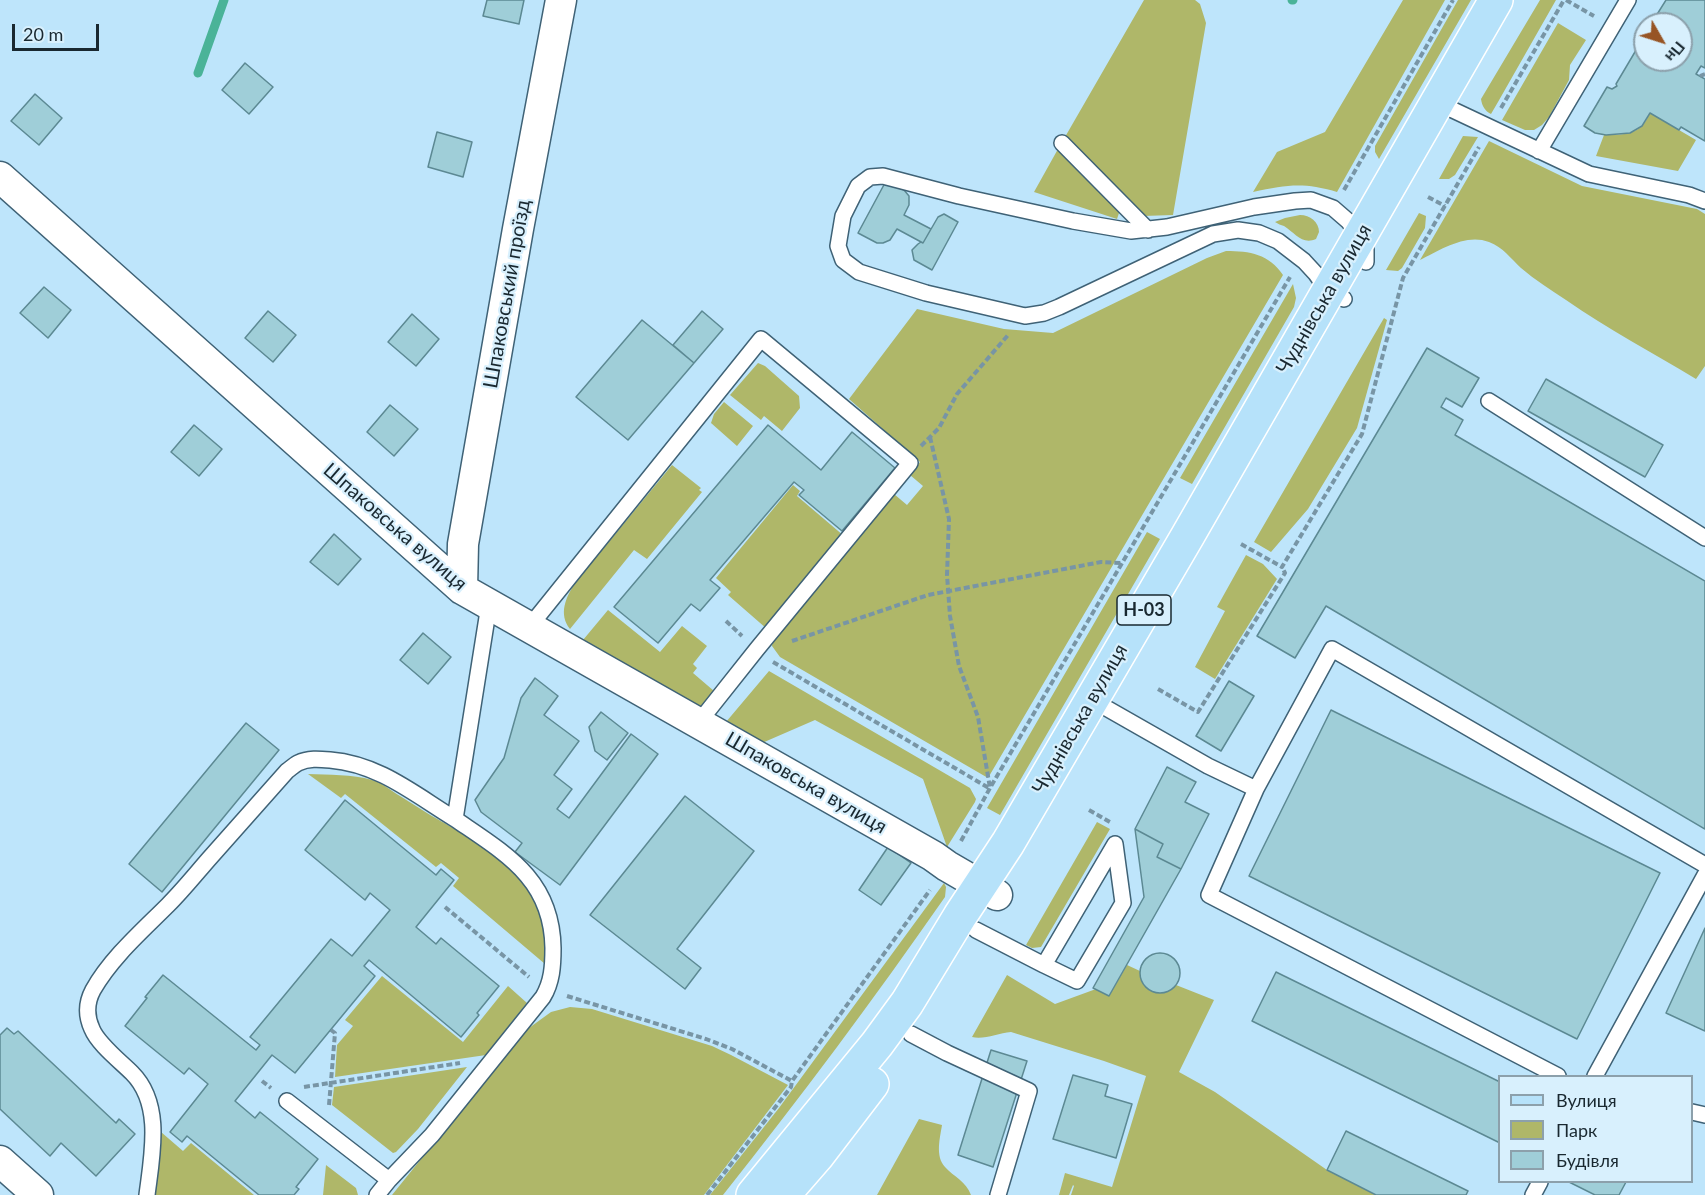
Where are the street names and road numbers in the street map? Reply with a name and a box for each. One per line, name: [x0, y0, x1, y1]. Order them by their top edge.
street label: Шпаковський проїзд: [479, 198, 535, 390]
street label: Чуднівська вулиця: [1271, 220, 1377, 378]
street label: Шпаковська вулиця: [318, 458, 472, 596]
road number: Н-03: [1117, 595, 1171, 625]
street label: Чуднівська вулиця: [1027, 640, 1133, 798]
street label: Шпаковська вулиця: [721, 727, 891, 839]

